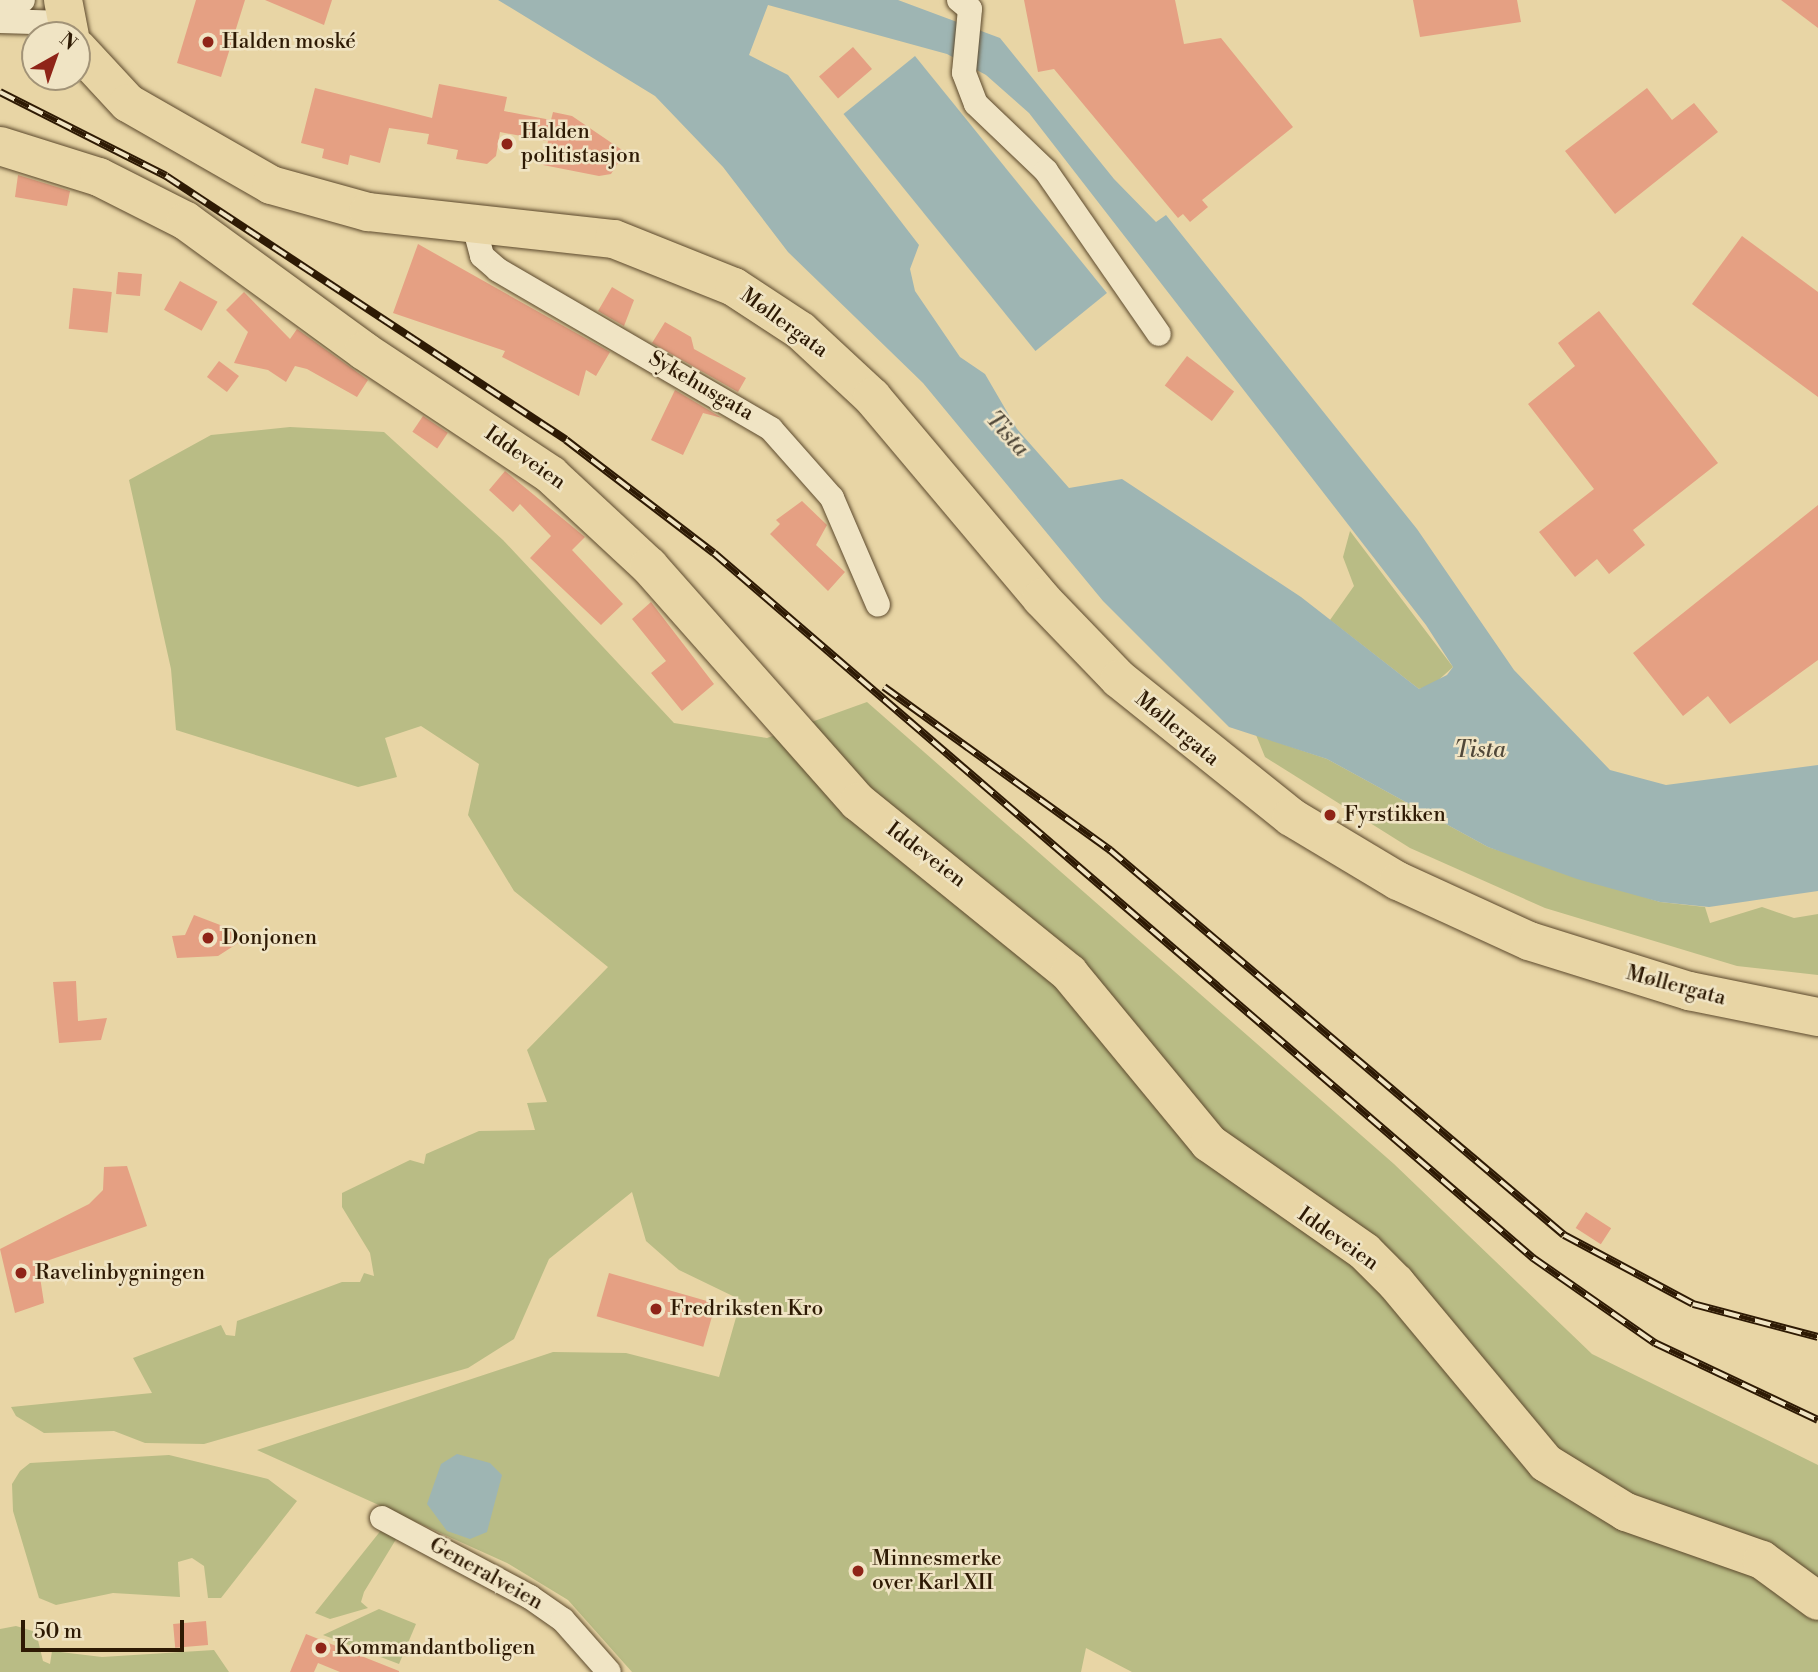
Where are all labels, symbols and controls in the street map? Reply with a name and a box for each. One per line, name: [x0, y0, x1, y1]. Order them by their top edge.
north arrow: [21, 21, 91, 91]
text: N: [55, 27, 82, 55]
place label: Halden moské: [222, 29, 356, 55]
marker: Halden moské: [200, 34, 216, 50]
place label: Halden politistasjon: [521, 119, 640, 169]
marker: Halden politistasjon: [499, 136, 515, 152]
street label: Møllergata: [735, 283, 833, 363]
street label: Sykehusgata: [644, 346, 758, 426]
water label: Tista: [980, 406, 1034, 462]
street label: Iddeveien: [480, 421, 570, 495]
street label: Møllergata: [1130, 686, 1224, 772]
water label: Tista: [1454, 736, 1506, 764]
place label: Fyrstikken: [1344, 802, 1446, 828]
marker: Fyrstikken: [1322, 807, 1338, 823]
street label: Iddeveien: [881, 817, 971, 893]
place label: Donjonen: [222, 925, 317, 951]
marker: Donjonen: [200, 930, 216, 946]
street label: Møllergata: [1623, 961, 1729, 1011]
street label: Iddeveien: [1293, 1202, 1383, 1276]
place label: Ravelinbygningen: [35, 1260, 205, 1286]
marker: Ravelinbygningen: [13, 1265, 29, 1281]
place label: Fredriksten Kro: [670, 1296, 823, 1322]
marker: Fredriksten Kro: [648, 1301, 664, 1317]
street label: Generalveien: [425, 1532, 547, 1616]
place label: Minnesmerke over Karl XII: [872, 1546, 1002, 1596]
marker: Minnesmerke over Karl XII: [850, 1563, 866, 1579]
scale bar: [24, 1606, 187, 1650]
text: 50 m: [34, 1619, 82, 1645]
place label: Kommandantboligen: [335, 1635, 535, 1661]
marker: Kommandantboligen: [313, 1640, 329, 1656]

